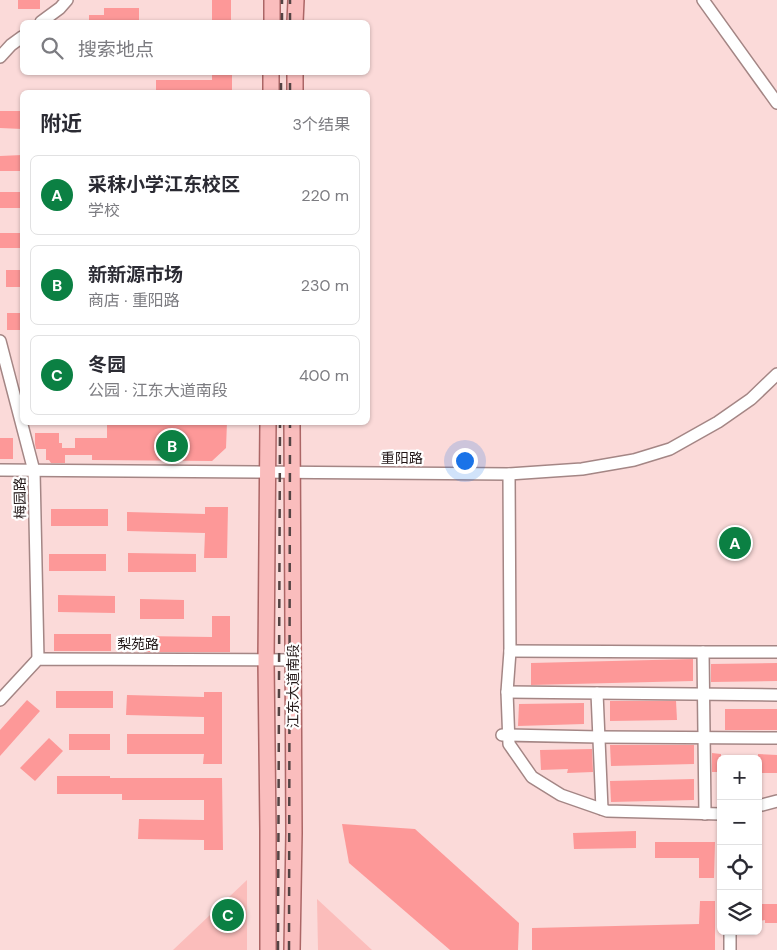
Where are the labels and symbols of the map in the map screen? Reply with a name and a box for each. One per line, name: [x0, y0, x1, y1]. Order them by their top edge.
pin: B: [156, 427, 188, 465]
your location: [452, 448, 478, 474]
street label: 重阳路: [381, 449, 423, 467]
street label: 梅园路: [11, 477, 29, 519]
pin: A: [719, 524, 751, 562]
street label: 梨苑路: [117, 635, 159, 653]
street label: 江东大道南段: [284, 644, 302, 728]
pin: C: [212, 896, 244, 934]

